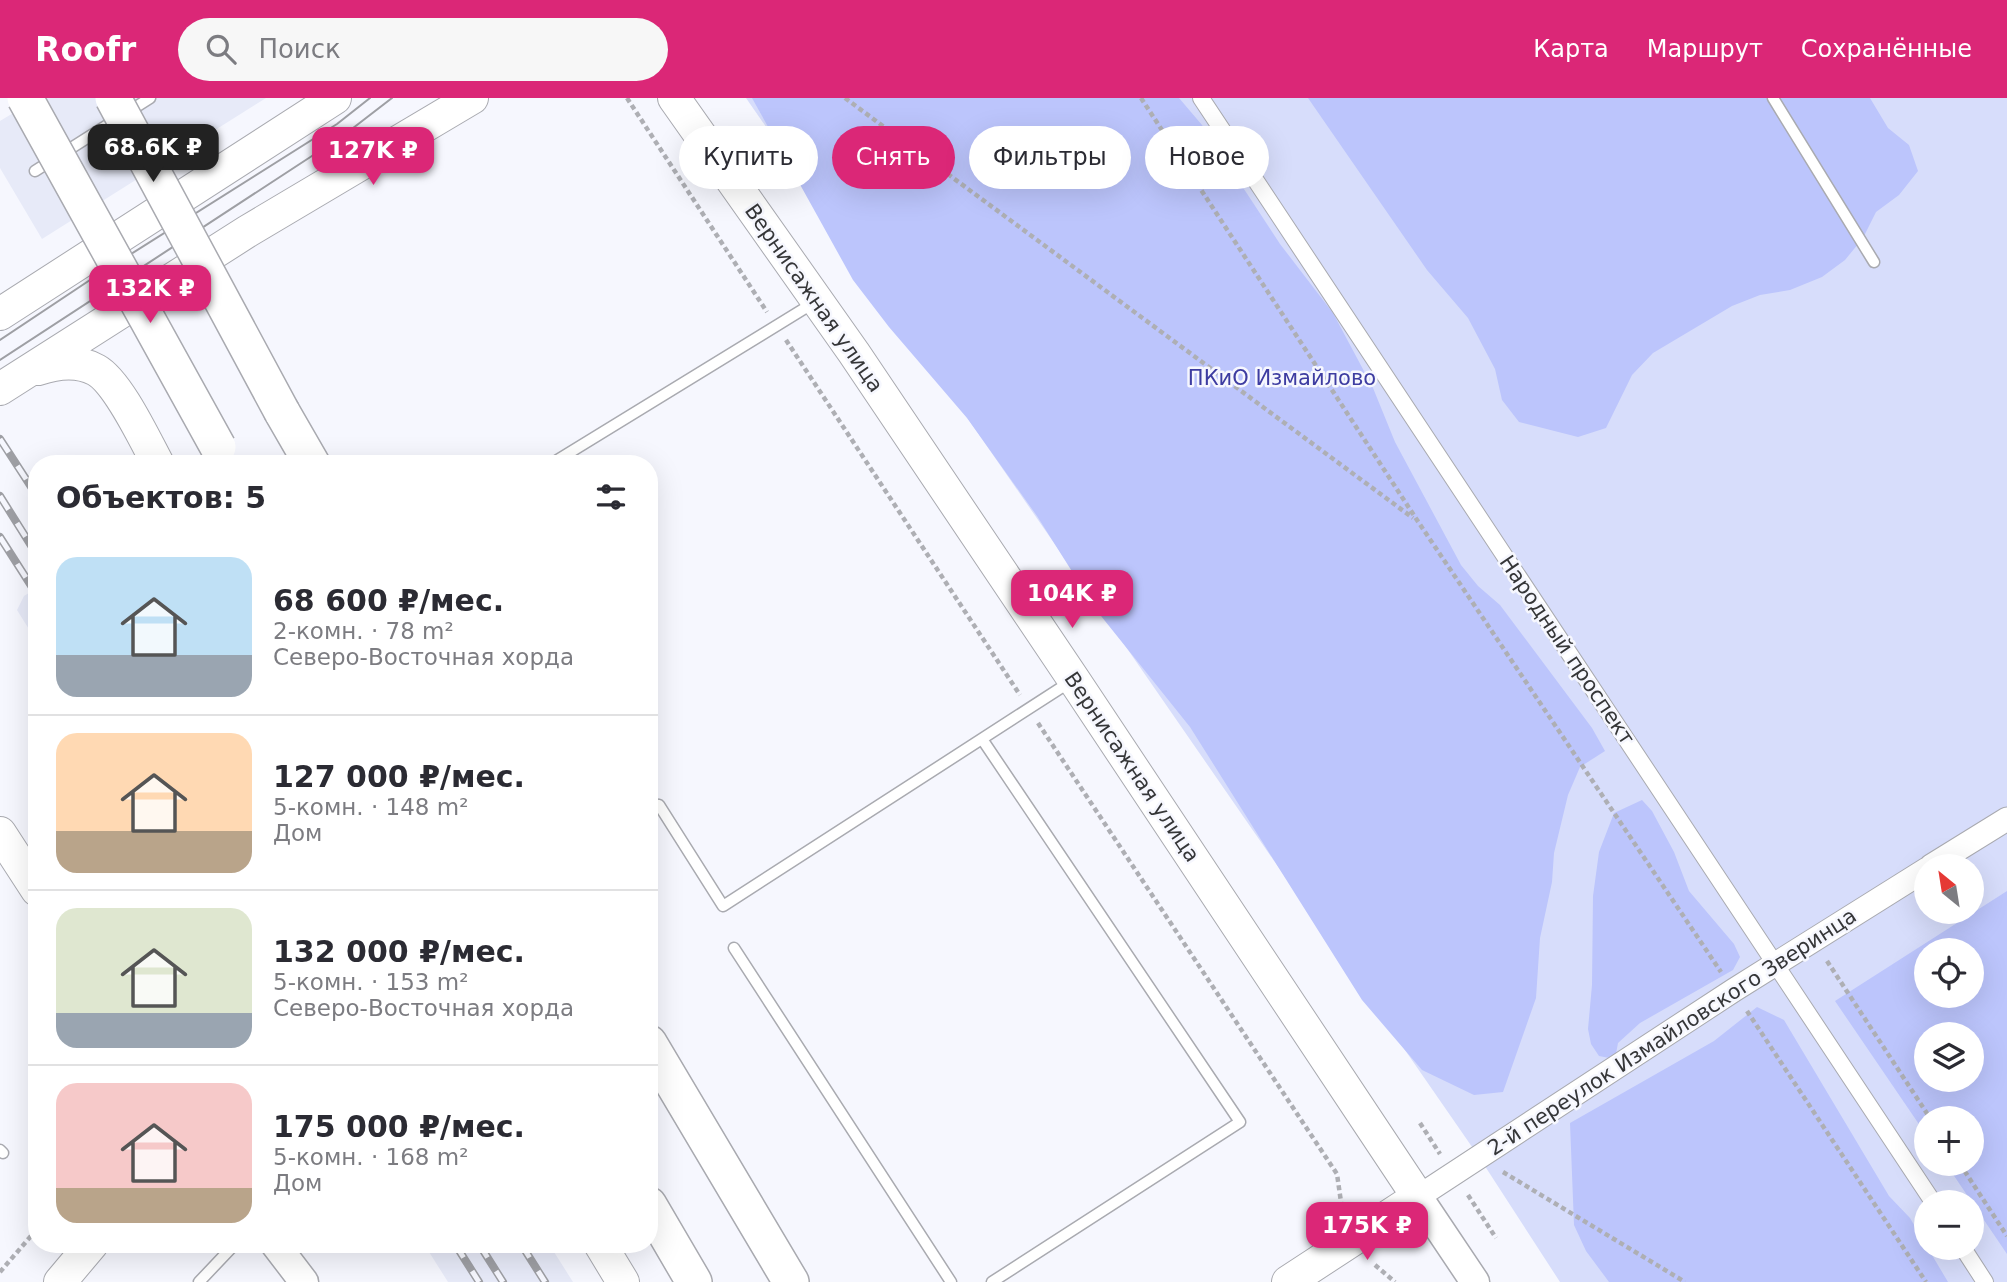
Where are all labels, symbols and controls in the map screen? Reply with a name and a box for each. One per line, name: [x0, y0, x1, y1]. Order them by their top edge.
search box: [178, 18, 668, 81]
text: Roofr: [35, 30, 136, 69]
icon: search: [202, 30, 240, 68]
text: Поиск: [258, 34, 341, 64]
text: Карта: [1533, 35, 1609, 63]
text: Маршрут: [1647, 35, 1763, 63]
text: Сохранённые: [1801, 35, 1972, 63]
pin: 68.6K ₽: [88, 125, 218, 184]
chip: Купить: [679, 126, 818, 189]
chip: Снять: [832, 126, 955, 189]
chip: Фильтры: [969, 126, 1131, 189]
chip: Новое: [1145, 126, 1269, 189]
pin: 127K ₽: [316, 127, 430, 187]
text: 68.6K ₽: [104, 134, 202, 160]
text: 127K ₽: [328, 137, 418, 163]
street label: Вернисажная улица: [740, 199, 888, 397]
pin: 132K ₽: [93, 266, 207, 325]
text: 132K ₽: [105, 275, 195, 301]
park label: ПКиО Измайлово: [1188, 366, 1376, 390]
icon: filters: [592, 478, 630, 516]
text: Объектов: 5: [56, 480, 266, 515]
street label: Народный проспект: [1495, 551, 1639, 749]
pin: 104K ₽: [1015, 570, 1129, 630]
text: 104K ₽: [1027, 580, 1117, 606]
text: 68 600 ₽/мес.: [273, 583, 504, 618]
icon: home: [112, 585, 196, 669]
text: 2-комн. · 78 m²: [273, 618, 454, 644]
text: Северо-Восточная хорда: [273, 644, 574, 670]
street label: Вернисажная улица: [1059, 667, 1205, 867]
text: 127 000 ₽/мес.: [273, 759, 525, 794]
icon: home: [112, 761, 196, 845]
text: 5-комн. · 148 m²: [273, 794, 468, 820]
text: Дом: [273, 820, 322, 846]
north arrow: [1914, 854, 1984, 924]
map controls: [1914, 854, 1984, 1260]
street label: 2-й переулок Измайловского Зверинца: [1483, 904, 1861, 1160]
text: 132 000 ₽/мес.: [273, 934, 525, 969]
icon: home: [112, 936, 196, 1020]
button: locate: [1914, 938, 1984, 1008]
text: 5-комн. · 153 m²: [273, 969, 468, 995]
text: Северо-Восточная хорда: [273, 995, 574, 1021]
button: layers: [1914, 1022, 1984, 1092]
button: +: [1914, 1106, 1984, 1176]
text: 175 000 ₽/мес.: [273, 1109, 525, 1144]
icon: home: [112, 1111, 196, 1195]
text: 5-комн. · 168 m²: [273, 1144, 468, 1170]
text: Дом: [273, 1170, 322, 1196]
button: −: [1914, 1190, 1984, 1260]
pin: 175K ₽: [1310, 1202, 1424, 1262]
text: 175K ₽: [1322, 1212, 1412, 1238]

